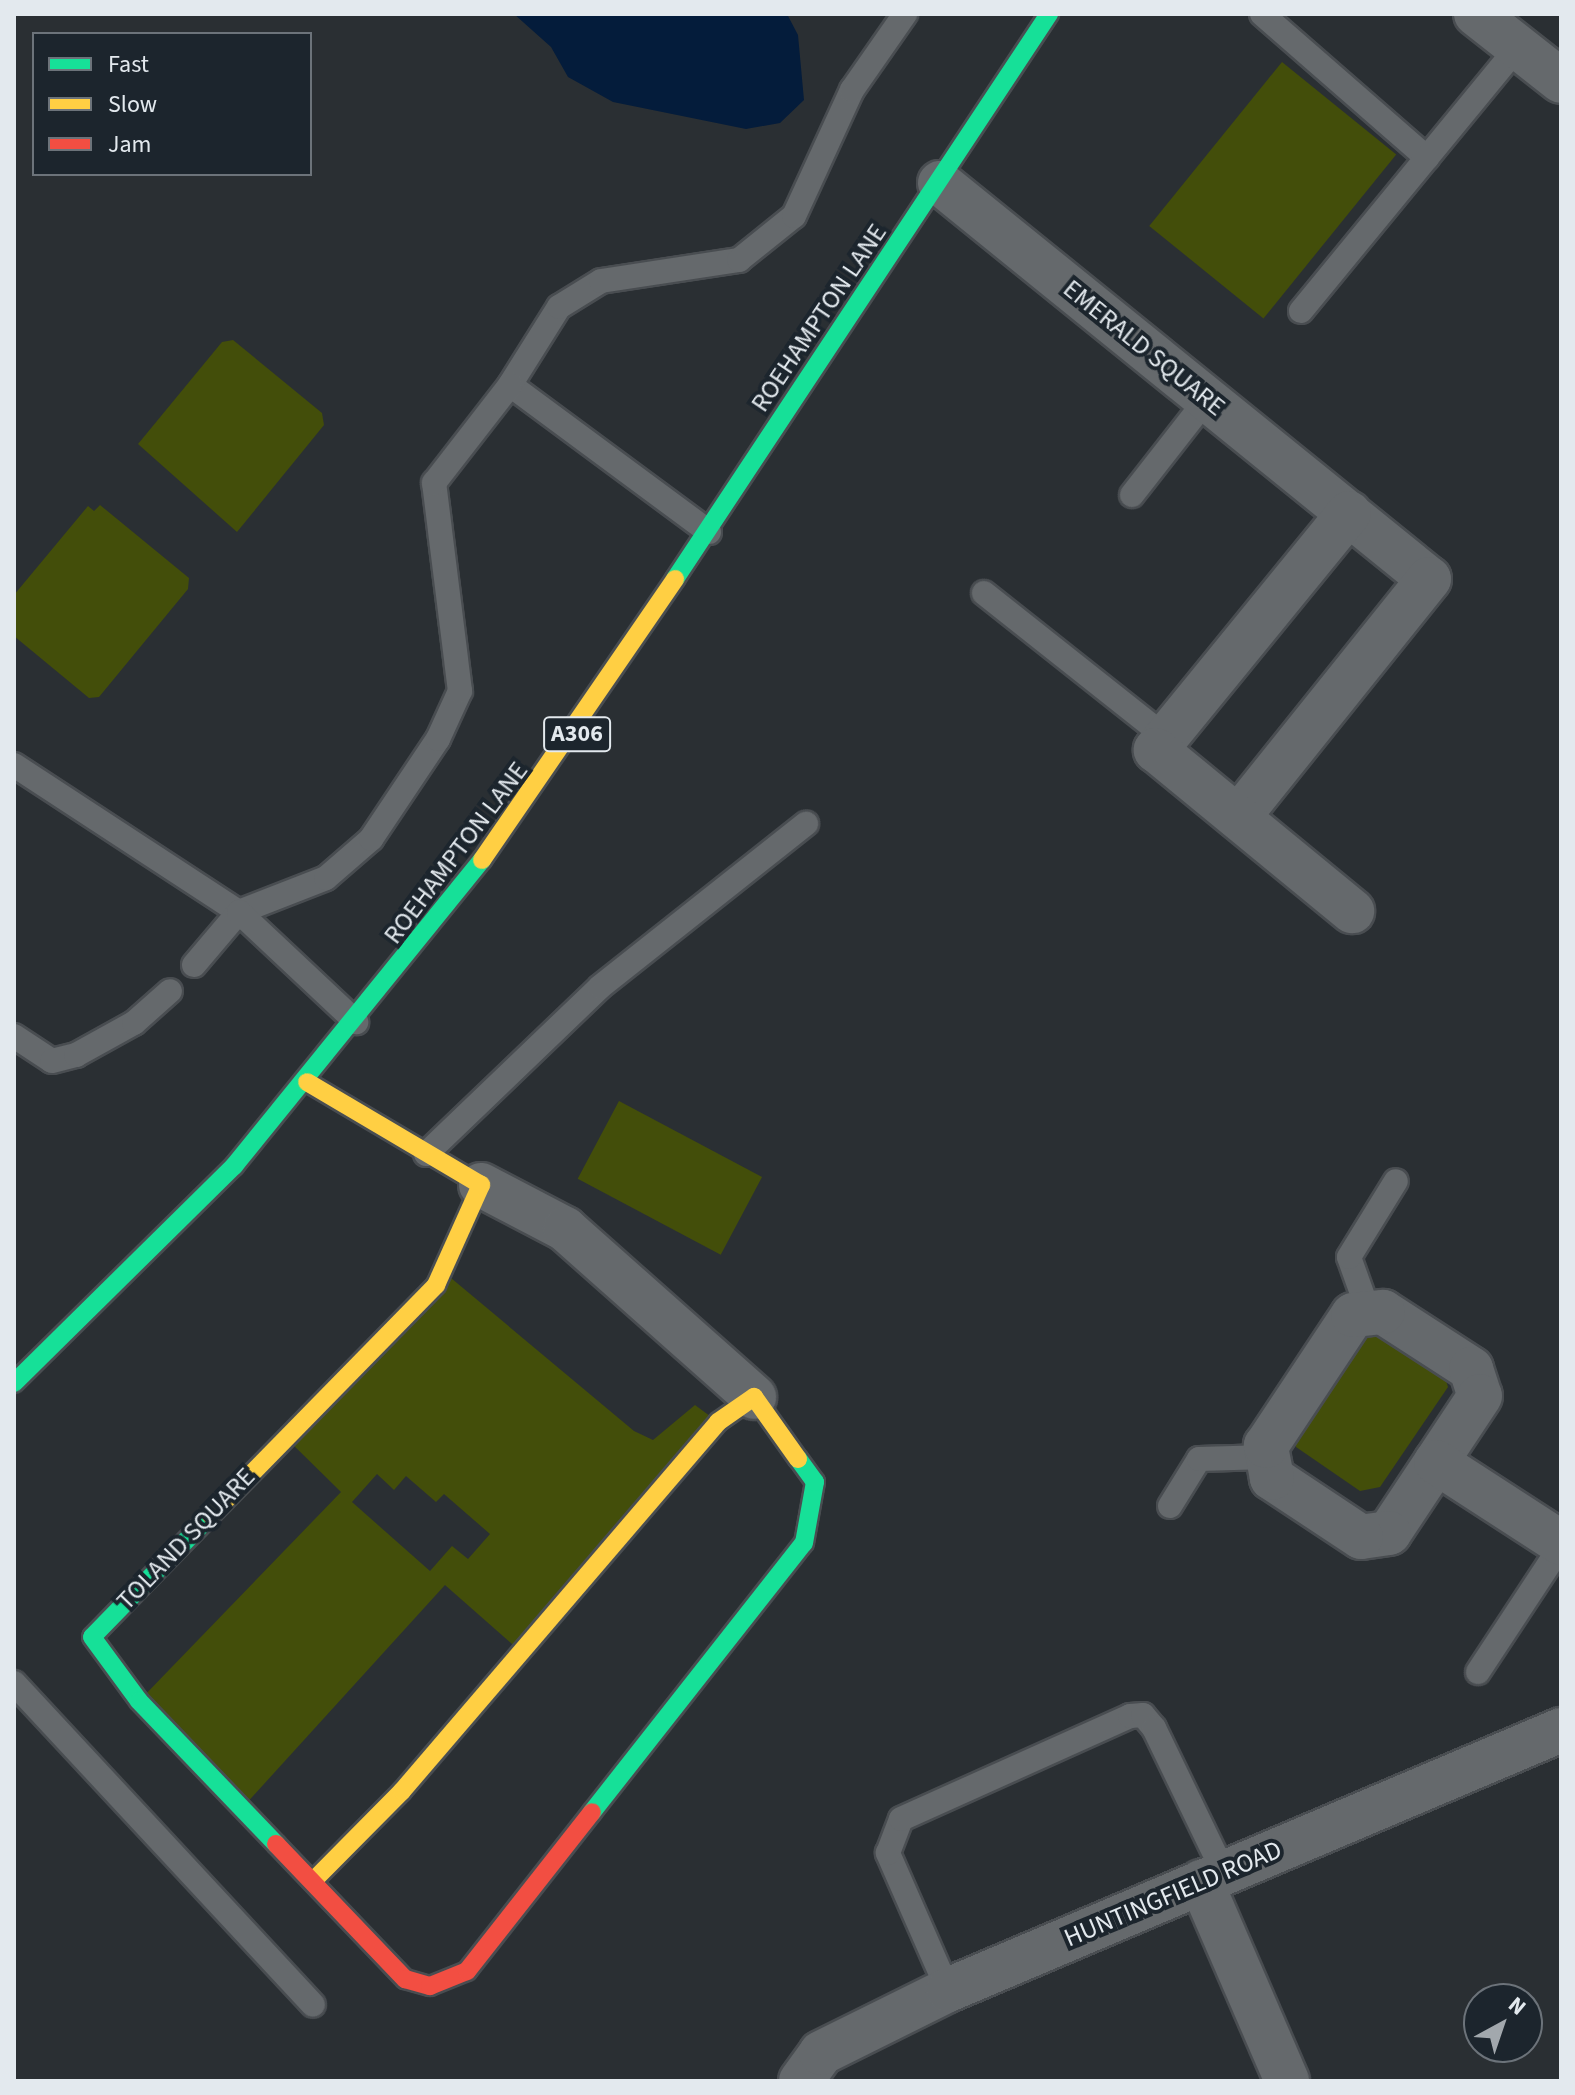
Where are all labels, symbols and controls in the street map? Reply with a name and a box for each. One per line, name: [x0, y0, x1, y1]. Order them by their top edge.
legend: [32, 32, 312, 176]
text: Fast: [108, 47, 149, 82]
text: Slow: [108, 87, 157, 122]
text: Jam: [108, 127, 152, 162]
street label: ROEHAMPTON LANE: [745, 218, 893, 418]
street label: EMERALD SQUARE: [1057, 273, 1231, 423]
road number: A306: [543, 714, 611, 754]
street label: ROEHAMPTON LANE: [377, 756, 535, 950]
street label: TOLAND SQUARE: [110, 1461, 262, 1617]
street label: HUNTINGFIELD ROAD: [1060, 1834, 1286, 1954]
north arrow: [1463, 1983, 1543, 2063]
text: N: [1501, 1989, 1533, 2023]

